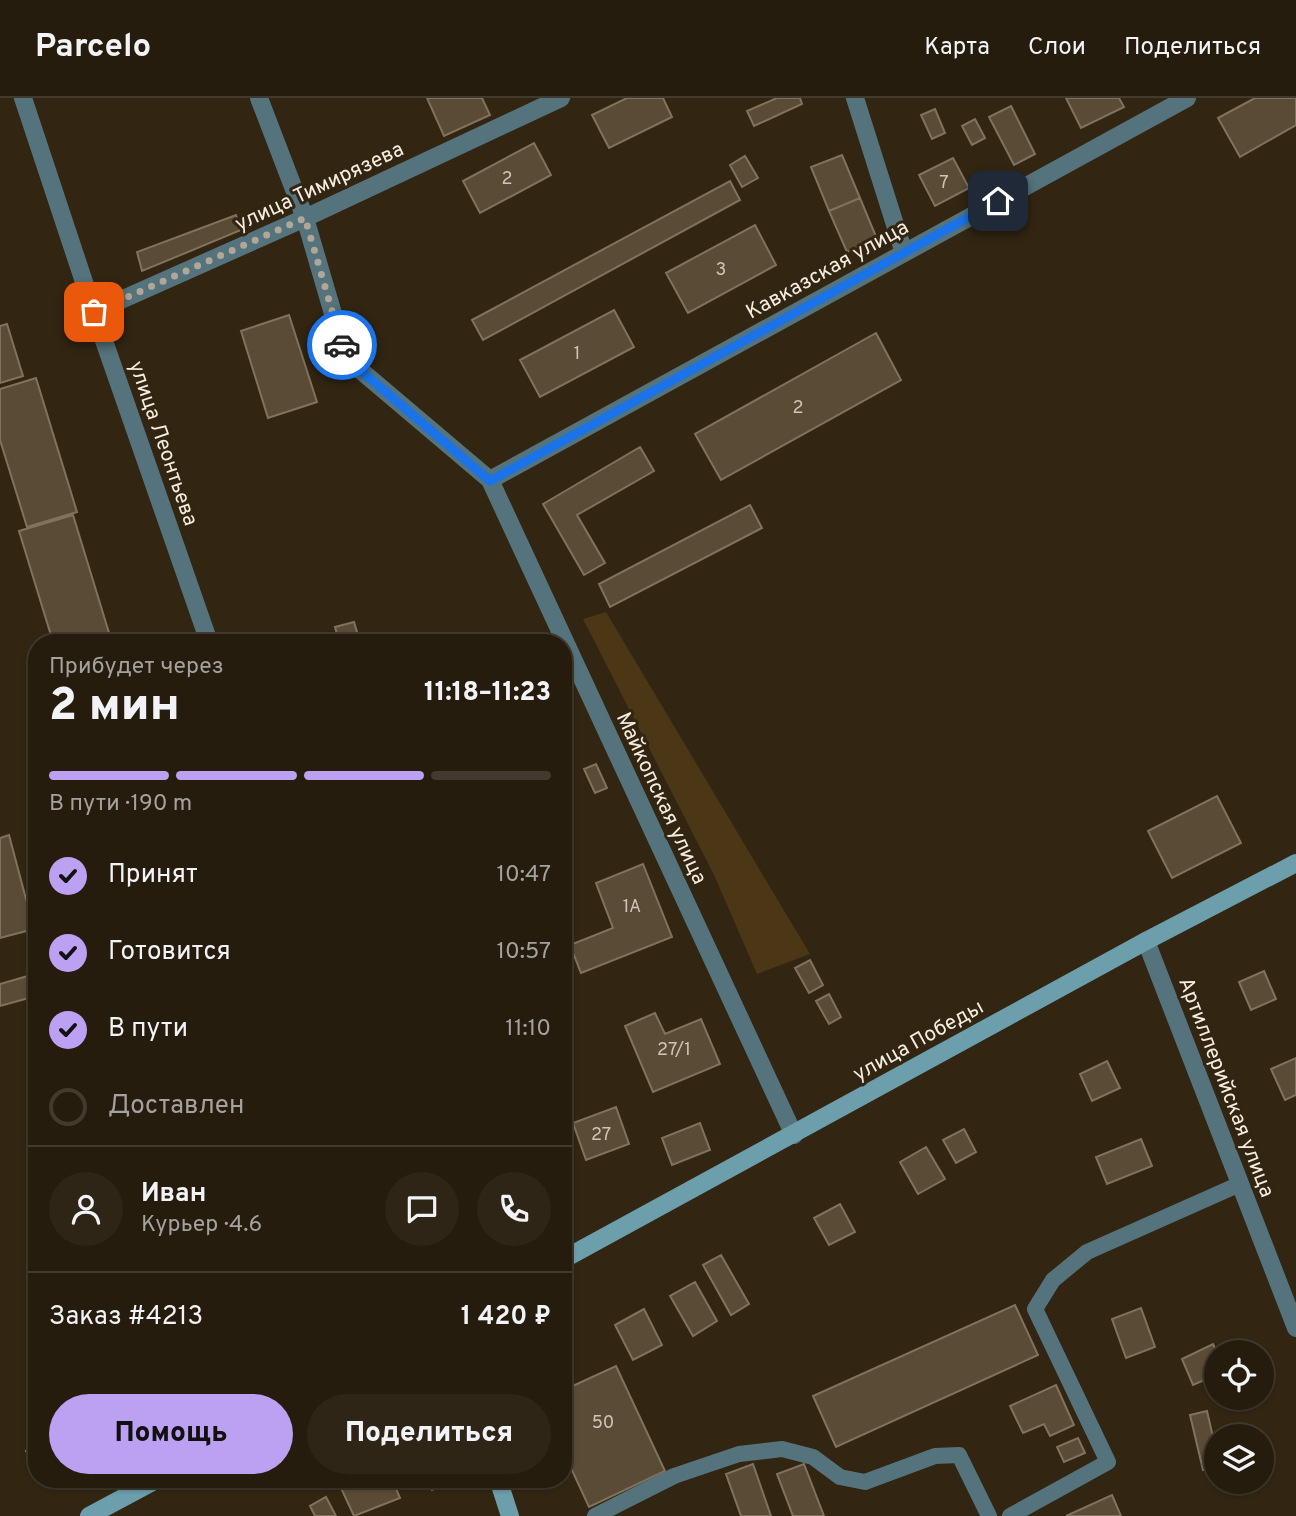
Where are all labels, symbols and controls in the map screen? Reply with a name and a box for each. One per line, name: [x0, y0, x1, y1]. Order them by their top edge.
text: Parcelo: [35, 27, 151, 69]
text: Карта: [924, 33, 990, 63]
text: Слои: [1028, 33, 1086, 63]
text: Поделиться: [1124, 33, 1261, 63]
street label: улица Тимирязева: [231, 136, 408, 238]
house number: 2: [501, 168, 513, 191]
pin: [968, 171, 1028, 231]
house number: 7: [939, 172, 949, 195]
icon: home: [979, 182, 1017, 220]
street label: Кавказская улица: [742, 214, 914, 326]
house number: 3: [716, 259, 726, 282]
pin: [64, 282, 124, 342]
icon: bag: [75, 293, 113, 331]
courier: [307, 310, 377, 380]
icon: car: [323, 326, 361, 364]
house number: 1: [574, 343, 580, 366]
street label: улица Леонтьева: [122, 357, 203, 529]
house number: 2: [792, 397, 804, 420]
text: Прибудет через: [49, 653, 224, 682]
text: 11:18–11:23: [424, 677, 551, 710]
text: 2 мин: [49, 678, 180, 737]
street label: Майкопская улица: [609, 708, 712, 889]
text: В пути · 190 m: [49, 790, 192, 819]
icon: check: [49, 857, 87, 895]
text: Принят: [108, 859, 198, 892]
text: 10:47: [496, 861, 551, 890]
house number: 1А: [623, 896, 641, 919]
icon: check: [49, 934, 87, 972]
text: Готовится: [108, 936, 231, 969]
text: 10:57: [496, 938, 551, 967]
street label: Артиллерийская улица: [1171, 974, 1280, 1201]
street label: улица Победы: [849, 994, 989, 1088]
icon: check: [49, 1011, 87, 1049]
text: В пути: [108, 1013, 188, 1046]
text: 11:10: [505, 1015, 551, 1044]
house number: 27/1: [657, 1039, 691, 1062]
text: Доставлен: [108, 1090, 244, 1123]
house number: 27: [591, 1124, 611, 1147]
button: person: [49, 1172, 123, 1246]
button: chat: [385, 1172, 459, 1246]
button: phone: [477, 1172, 551, 1246]
text: Иван: [141, 1178, 206, 1211]
text: Курьер · 4.6: [141, 1211, 262, 1240]
text: Заказ #4213: [49, 1301, 203, 1334]
text: 1 420 ₽: [461, 1301, 551, 1334]
map controls: [1204, 1340, 1274, 1494]
button: locate: [1204, 1340, 1274, 1410]
button: Помощь: [49, 1394, 293, 1474]
button: Поделиться: [307, 1394, 551, 1474]
house number: 50: [592, 1412, 614, 1435]
button: layers: [1204, 1424, 1274, 1494]

